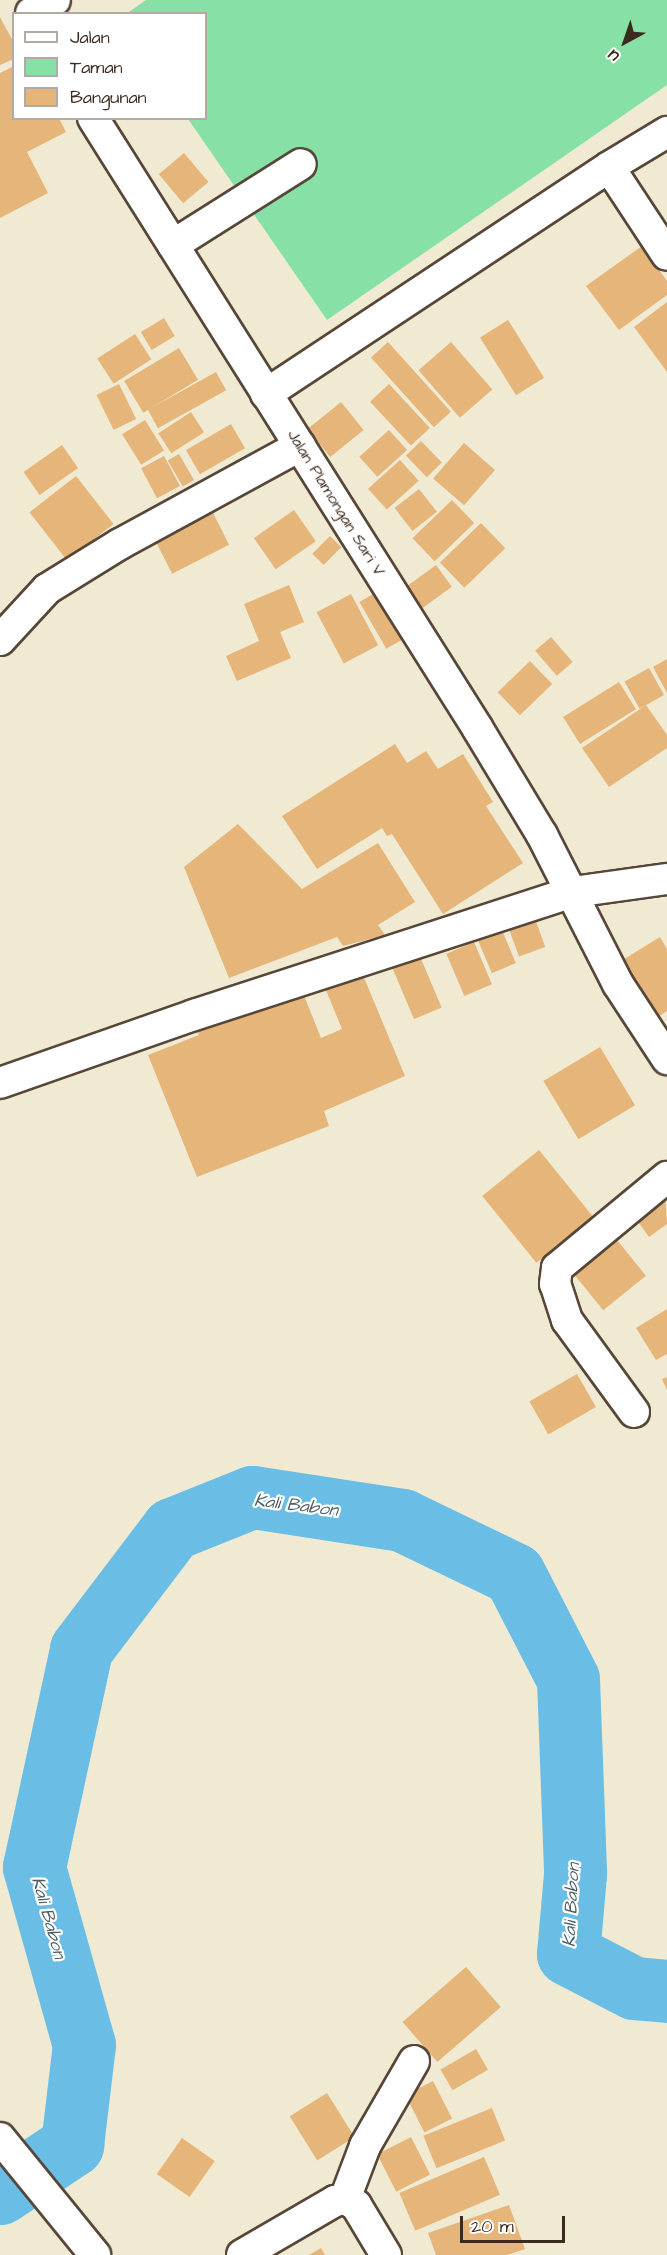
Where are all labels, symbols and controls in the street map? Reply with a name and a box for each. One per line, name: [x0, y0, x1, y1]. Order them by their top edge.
legend: [12, 12, 207, 120]
north arrow: [595, 12, 655, 72]
text: Jalan: [70, 25, 110, 50]
text: U: [603, 44, 624, 67]
text: Taman: [70, 55, 123, 80]
text: Bangunan: [70, 85, 147, 110]
street label: Jalan Plamongan Sari V: [283, 426, 389, 580]
water label: Kali Babon: [253, 1490, 339, 1522]
water label: Kali Babon: [559, 1862, 585, 1948]
water label: Kali Babon: [26, 1875, 70, 1961]
scale bar: [463, 2204, 568, 2242]
text: 20 m: [471, 2214, 514, 2239]

